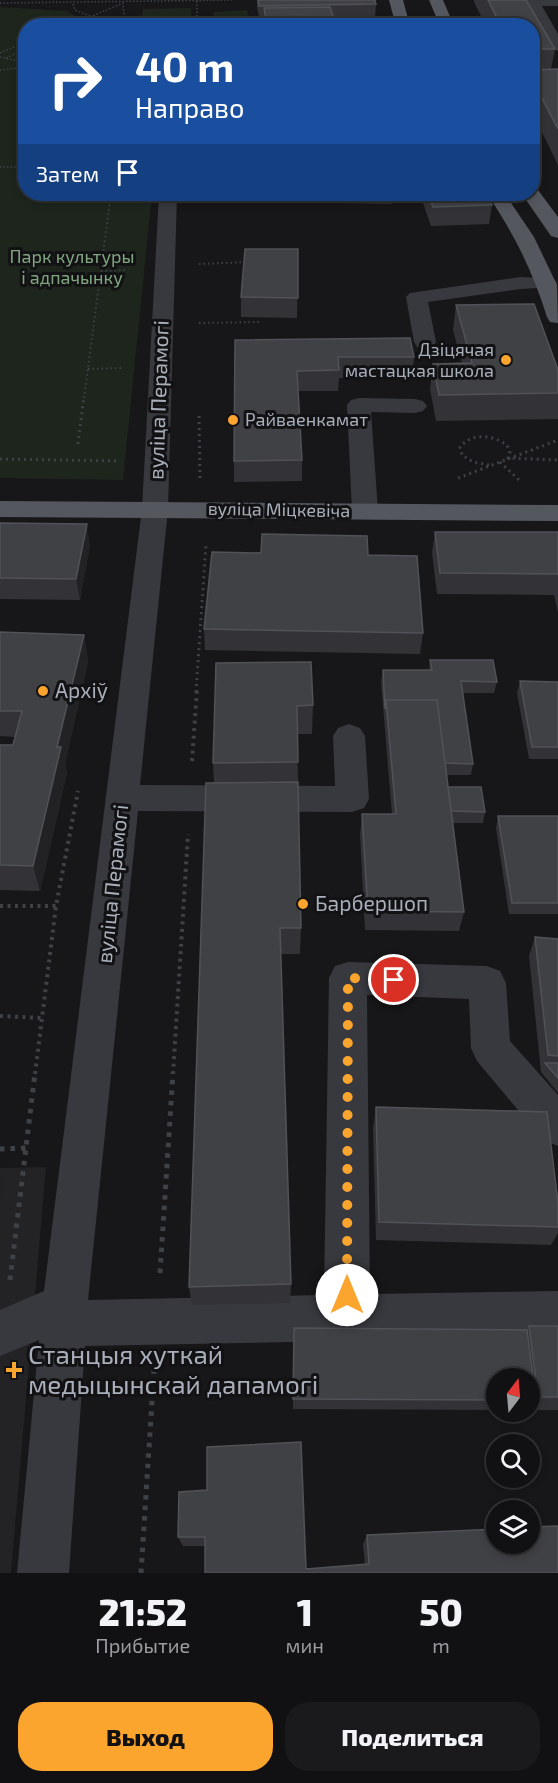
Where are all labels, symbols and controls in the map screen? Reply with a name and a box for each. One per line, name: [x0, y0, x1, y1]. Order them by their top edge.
text: 40 m: [135, 40, 234, 90]
icon: right: [36, 42, 114, 120]
text: Направо: [135, 91, 244, 123]
icon: arrive: [111, 156, 144, 189]
text: Затем: [36, 160, 99, 186]
park label: Парк культуры і адпачынку: [10, 245, 134, 288]
street label: вуліца Перамогі: [142, 320, 174, 480]
place label: Дзіцячая мастацкая школа: [345, 338, 494, 381]
marker: Дзіцячая мастацкая школа: [499, 353, 513, 367]
place label: Райваенкамат: [245, 408, 368, 430]
marker: Райваенкамат: [226, 413, 240, 427]
street label: вуліца Міцкевіча: [208, 497, 350, 521]
place label: Архіў: [55, 677, 108, 703]
marker: Архіў: [36, 684, 50, 698]
street label: вуліца Перамогі: [91, 803, 133, 965]
place label: Барбершоп: [315, 890, 428, 915]
marker: Барбершоп: [296, 897, 310, 911]
pin: [368, 954, 419, 1005]
icon: arrive: [377, 963, 410, 996]
position arrow: [315, 1263, 379, 1327]
place label: Станцыя хуткай медыцынскай дапамогі: [28, 1338, 318, 1399]
marker: Станцыя хуткай медыцынскай дапамогі: [5, 1361, 23, 1379]
north arrow: [486, 1368, 540, 1422]
map controls: [486, 1368, 540, 1554]
button: search: [486, 1434, 540, 1488]
button: layers: [486, 1500, 540, 1554]
text: 21:52: [98, 1590, 187, 1633]
text: 1: [297, 1590, 313, 1633]
text: 50: [419, 1590, 463, 1633]
text: Прибытие: [95, 1633, 190, 1657]
text: мин: [286, 1633, 324, 1657]
text: m: [432, 1633, 450, 1657]
button: Выход: [18, 1702, 273, 1771]
button: Поделиться: [285, 1702, 540, 1771]

